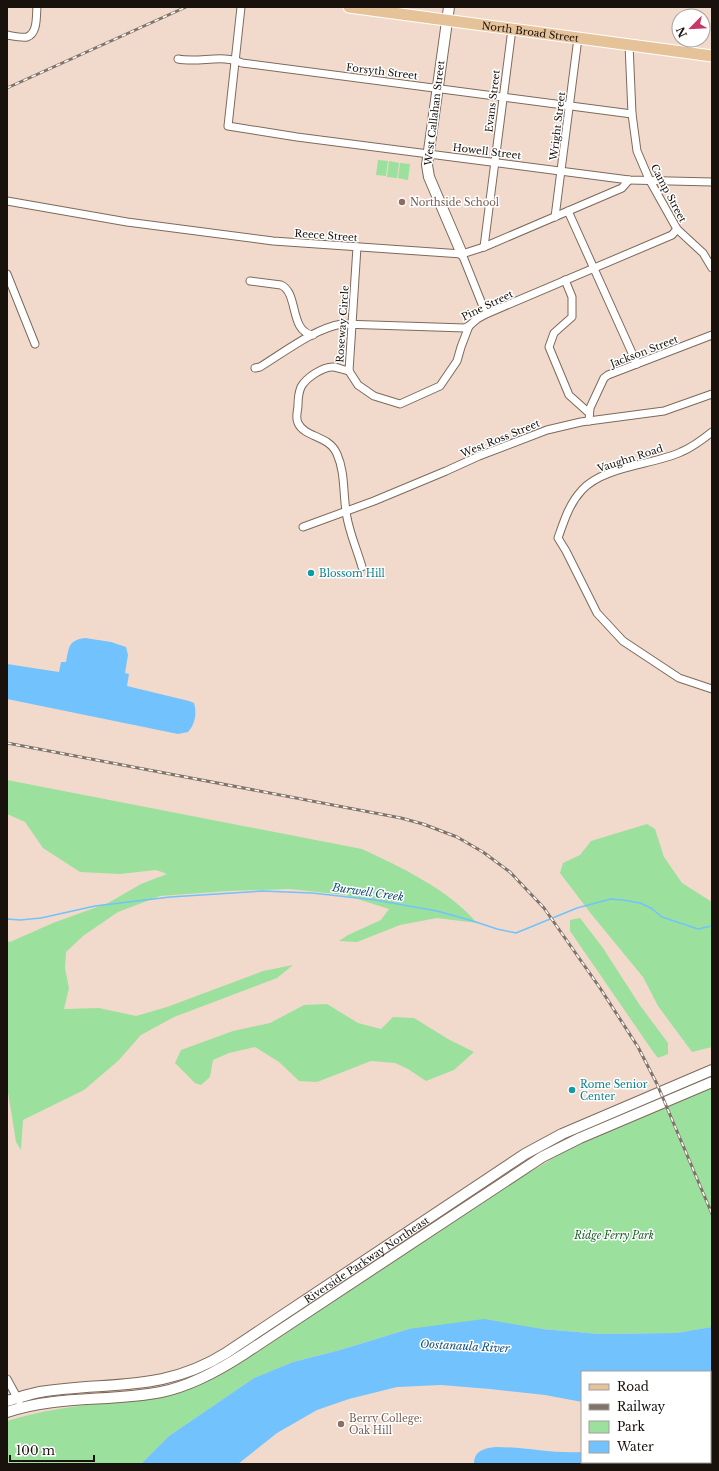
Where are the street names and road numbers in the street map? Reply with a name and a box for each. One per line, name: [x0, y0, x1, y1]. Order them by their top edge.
street label: North Broad Street: [481, 19, 580, 45]
street label: West Callahan Street: [421, 60, 447, 167]
street label: Forsyth Street: [345, 61, 419, 82]
street label: Evans Street: [482, 69, 503, 133]
street label: Wright Street: [547, 91, 568, 162]
street label: Howell Street: [452, 141, 522, 162]
street label: Camp Street: [648, 162, 689, 225]
street label: Reece Street: [294, 227, 358, 244]
street label: Roseway Circle: [333, 285, 352, 363]
street label: Pine Street: [459, 287, 515, 324]
street label: Jackson Street: [607, 332, 680, 371]
street label: West Ross Street: [458, 417, 542, 461]
street label: Vaughn Road: [595, 442, 665, 476]
street label: Riverside Parkway Northeast: [302, 1214, 432, 1306]

